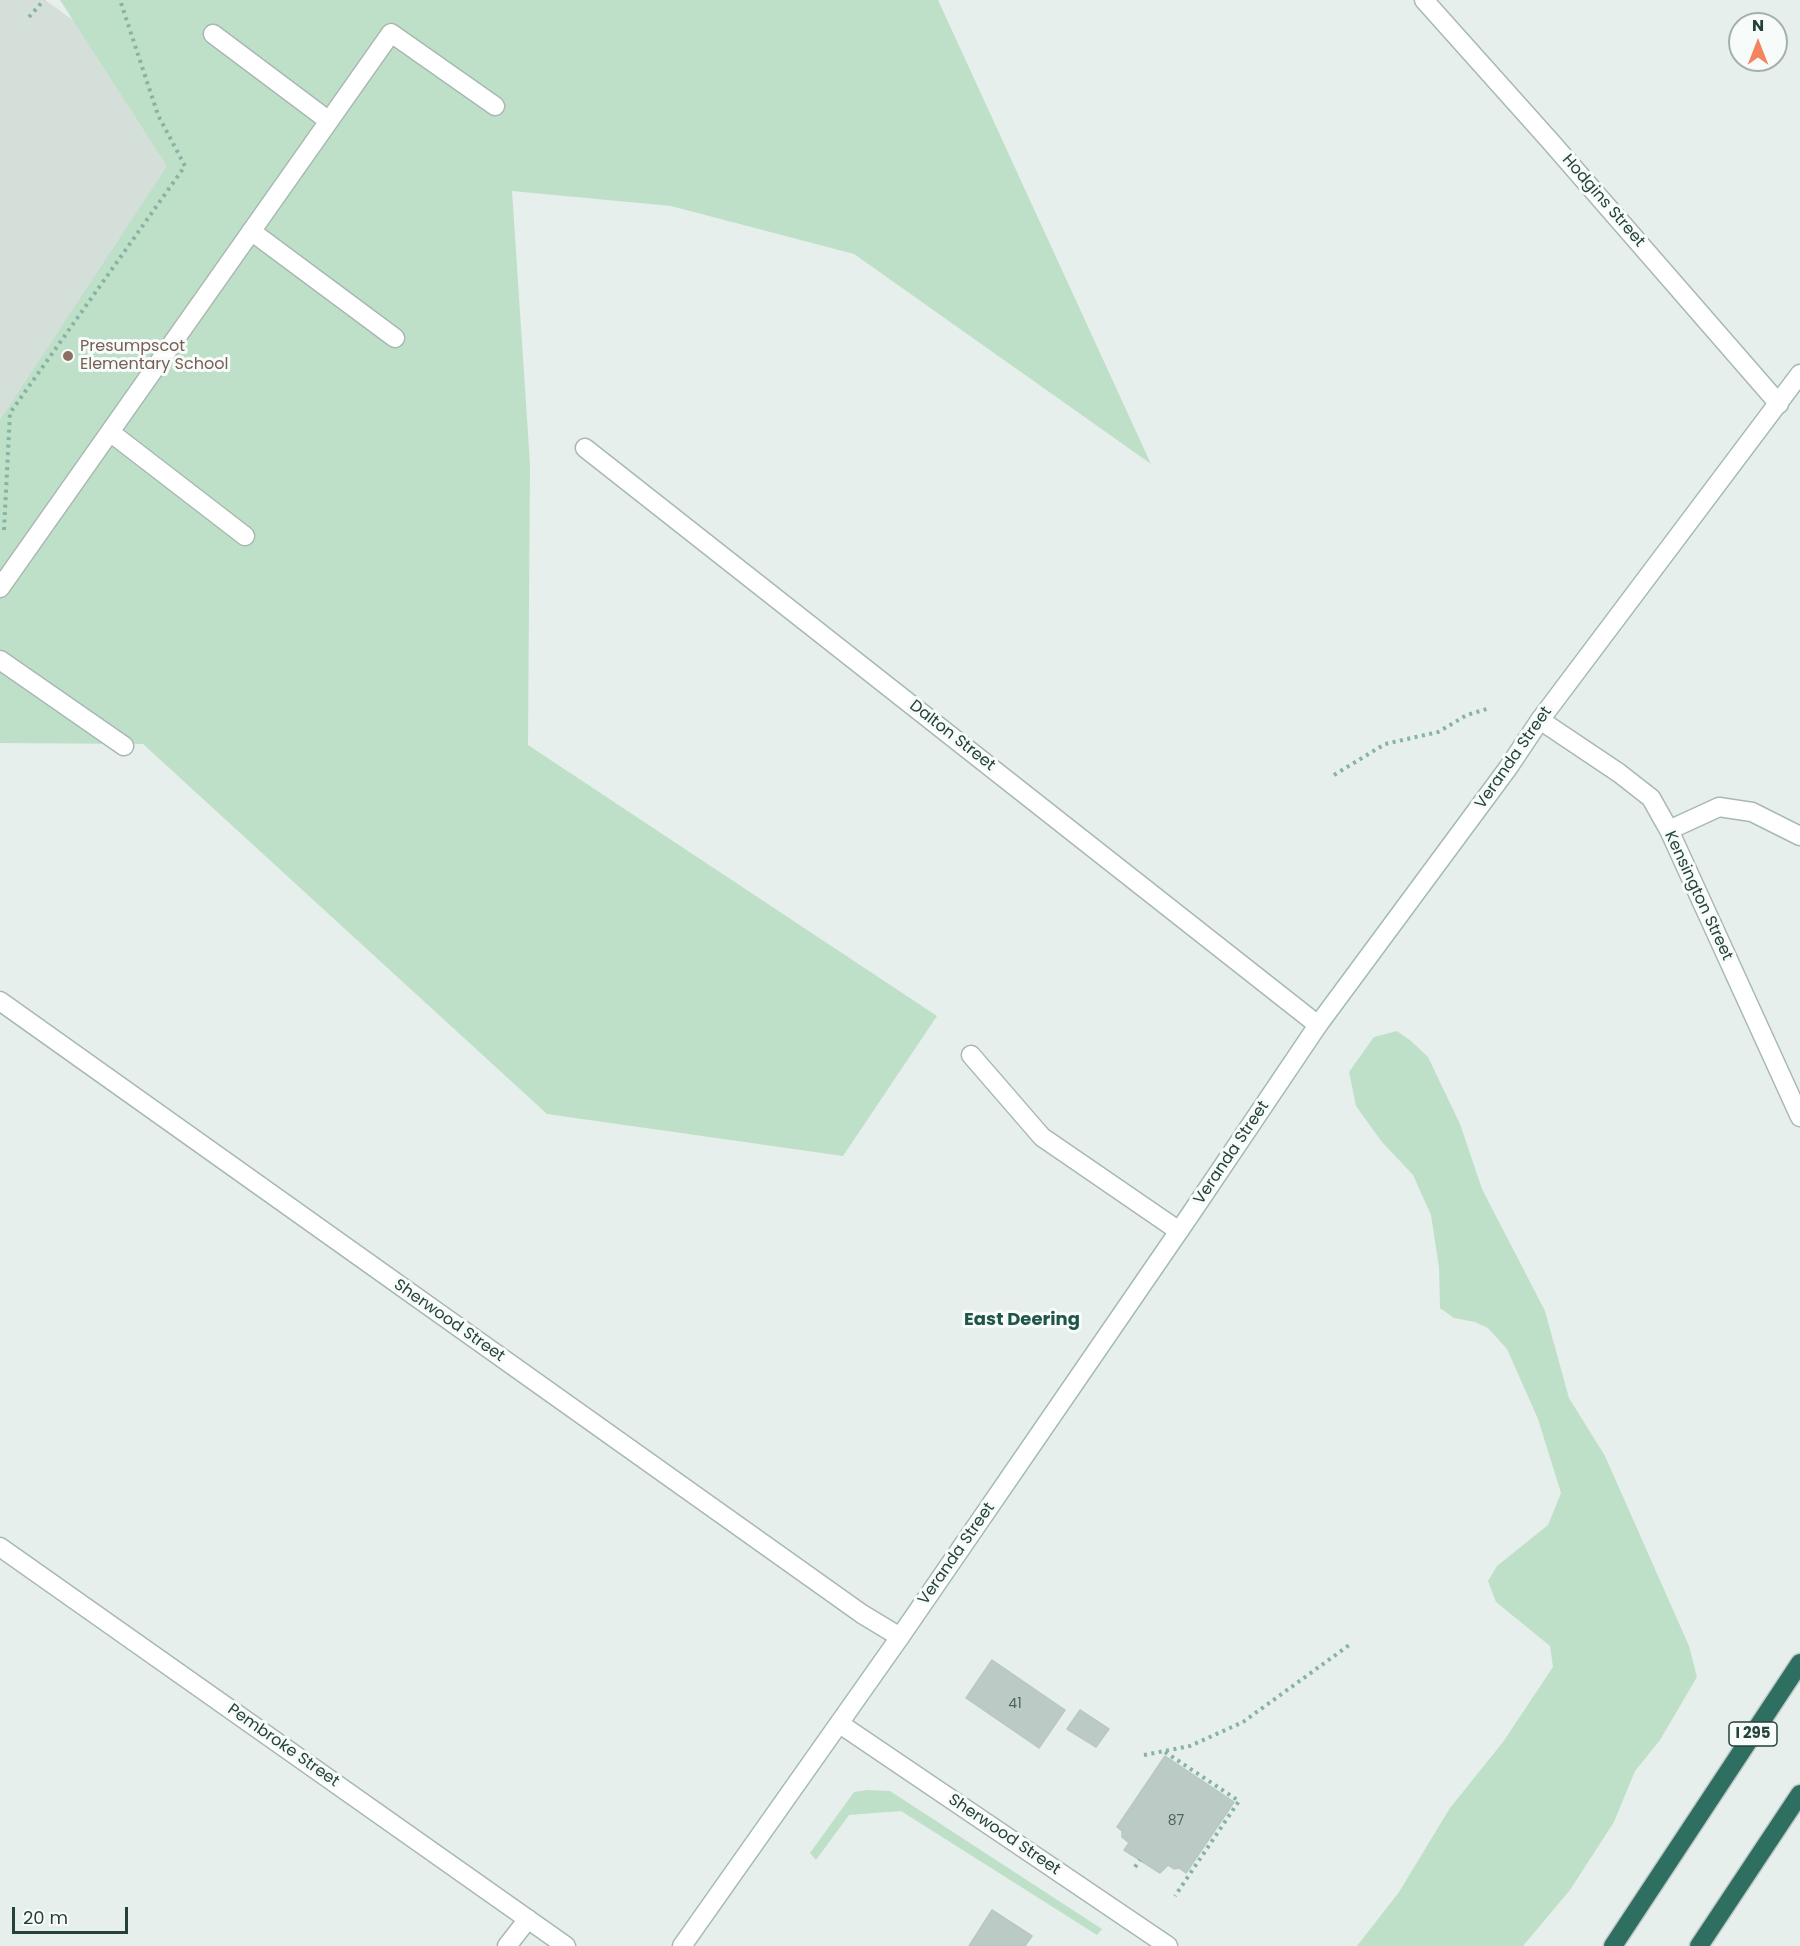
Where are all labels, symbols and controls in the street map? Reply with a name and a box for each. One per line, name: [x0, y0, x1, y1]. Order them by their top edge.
north arrow: [1728, 12, 1788, 72]
text: N: [1752, 14, 1764, 37]
street label: Hodgins Street: [1558, 151, 1648, 251]
place label: Presumpscot Elementary School: [80, 337, 228, 375]
marker: Presumpscot Elementary School: [61, 349, 75, 363]
street label: Dalton Street: [905, 697, 999, 775]
street label: Veranda Street: [1472, 703, 1556, 813]
street label: Kensington Street: [1660, 828, 1736, 964]
street label: Veranda Street: [1190, 1098, 1274, 1208]
street label: Sherwood Street: [390, 1276, 508, 1366]
district label: East Deering: [964, 1309, 1080, 1331]
street label: Veranda Street: [915, 1499, 999, 1609]
house number: 41: [1008, 1696, 1022, 1712]
street label: Pembroke Street: [223, 1700, 343, 1792]
road number: I 295: [1729, 1722, 1777, 1746]
street label: Sherwood Street: [944, 1790, 1064, 1880]
house number: 87: [1168, 1813, 1184, 1829]
scale bar: [15, 1895, 130, 1933]
text: 20 m: [23, 1905, 68, 1930]

